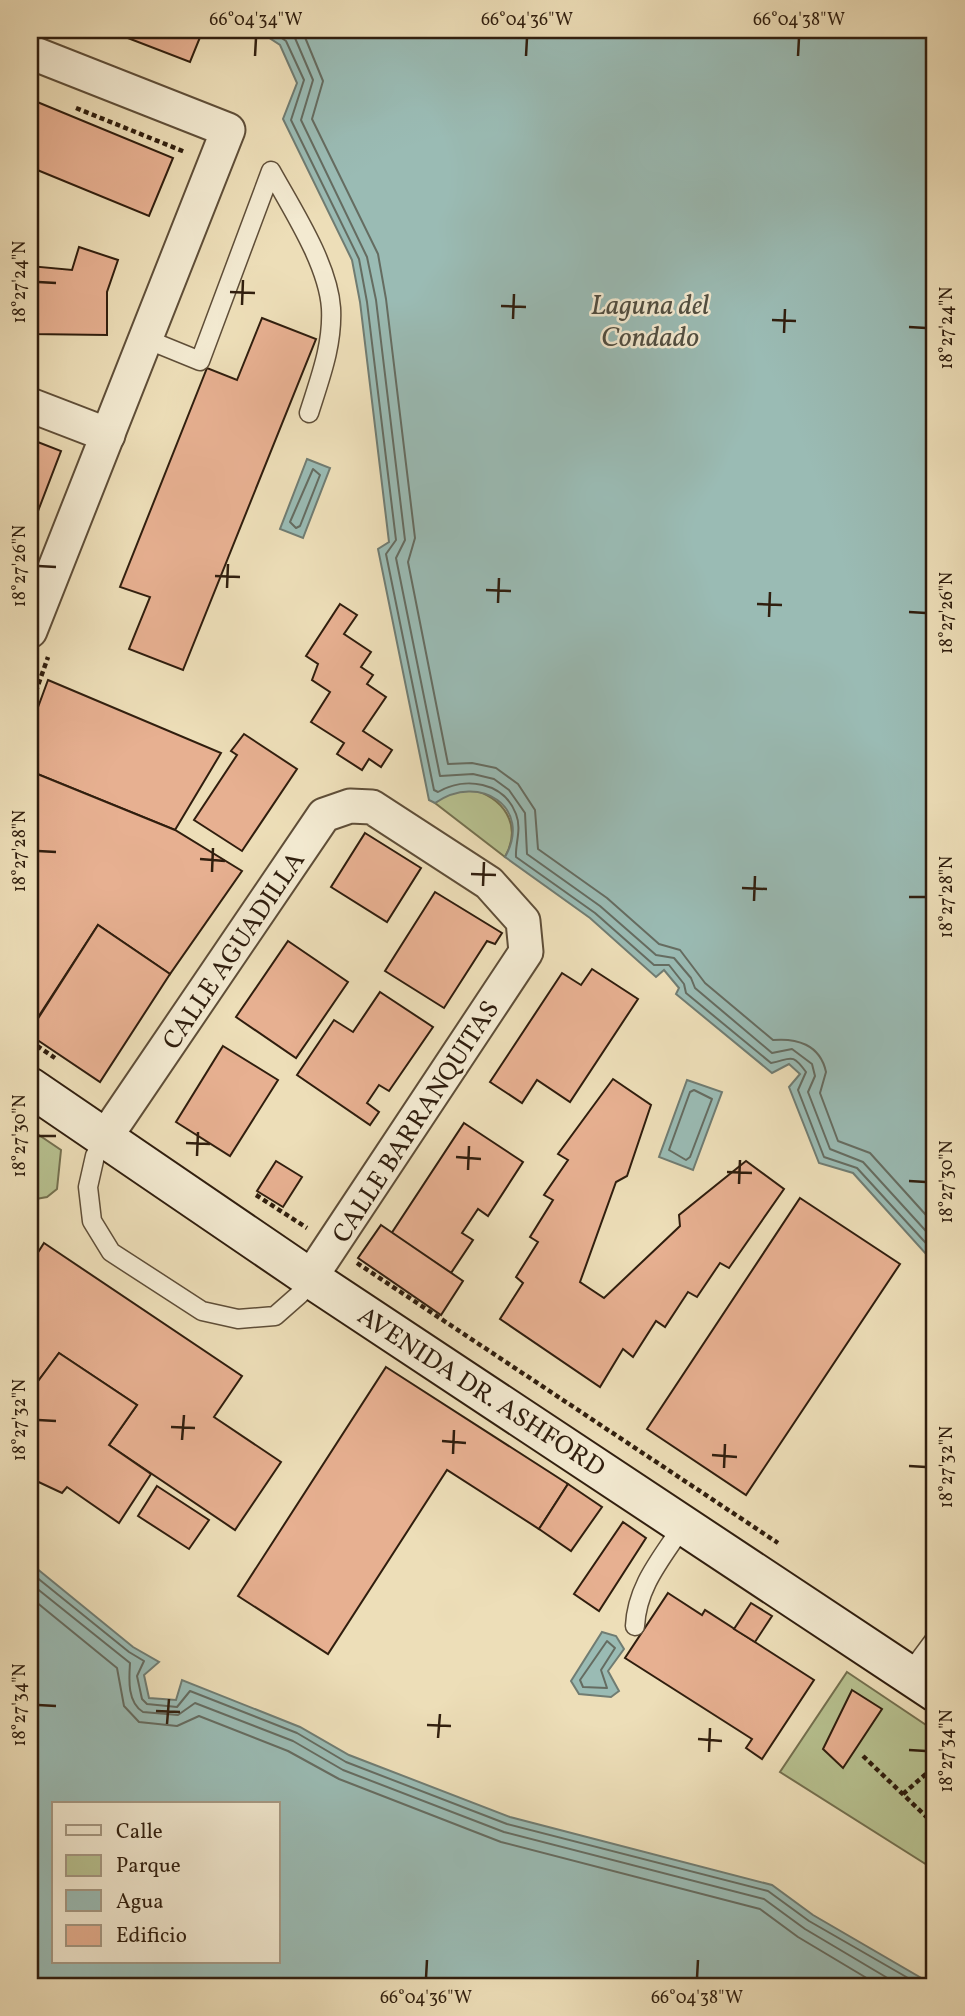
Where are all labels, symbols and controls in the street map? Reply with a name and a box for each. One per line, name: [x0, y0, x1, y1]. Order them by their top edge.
text: 66°04'34"W: [209, 8, 303, 33]
text: 66°04'36"W: [481, 8, 573, 33]
text: 66°04'38"W: [753, 8, 845, 33]
text: 18°27'24"N: [8, 241, 33, 323]
water label: Laguna del Condado: [591, 287, 709, 358]
text: 18°27'24"N: [935, 287, 960, 369]
text: 18°27'26"N: [8, 525, 33, 607]
text: 18°27'26"N: [935, 572, 960, 654]
text: 18°27'28"N: [8, 810, 33, 892]
street label: CALLE AGUADILLA: [155, 845, 314, 1057]
text: 18°27'28"N: [935, 856, 960, 938]
street label: CALLE BARRANQUITAS: [325, 994, 509, 1250]
text: 18°27'30"N: [8, 1094, 33, 1178]
text: 18°27'30"N: [935, 1140, 960, 1224]
street label: AVENIDA DR. ASHFORD: [350, 1299, 612, 1486]
text: 18°27'32"N: [8, 1379, 33, 1461]
text: 18°27'32"N: [935, 1426, 960, 1508]
text: 18°27'34"N: [8, 1663, 33, 1747]
text: 18°27'34"N: [935, 1709, 960, 1793]
legend: [52, 1802, 280, 1964]
text: Calle: [116, 1818, 163, 1847]
text: Parque: [116, 1852, 181, 1881]
text: Agua: [116, 1888, 164, 1917]
text: Edificio: [116, 1922, 187, 1951]
text: 66°04'36"W: [380, 1986, 472, 2011]
text: 66°04'38"W: [651, 1986, 743, 2011]

